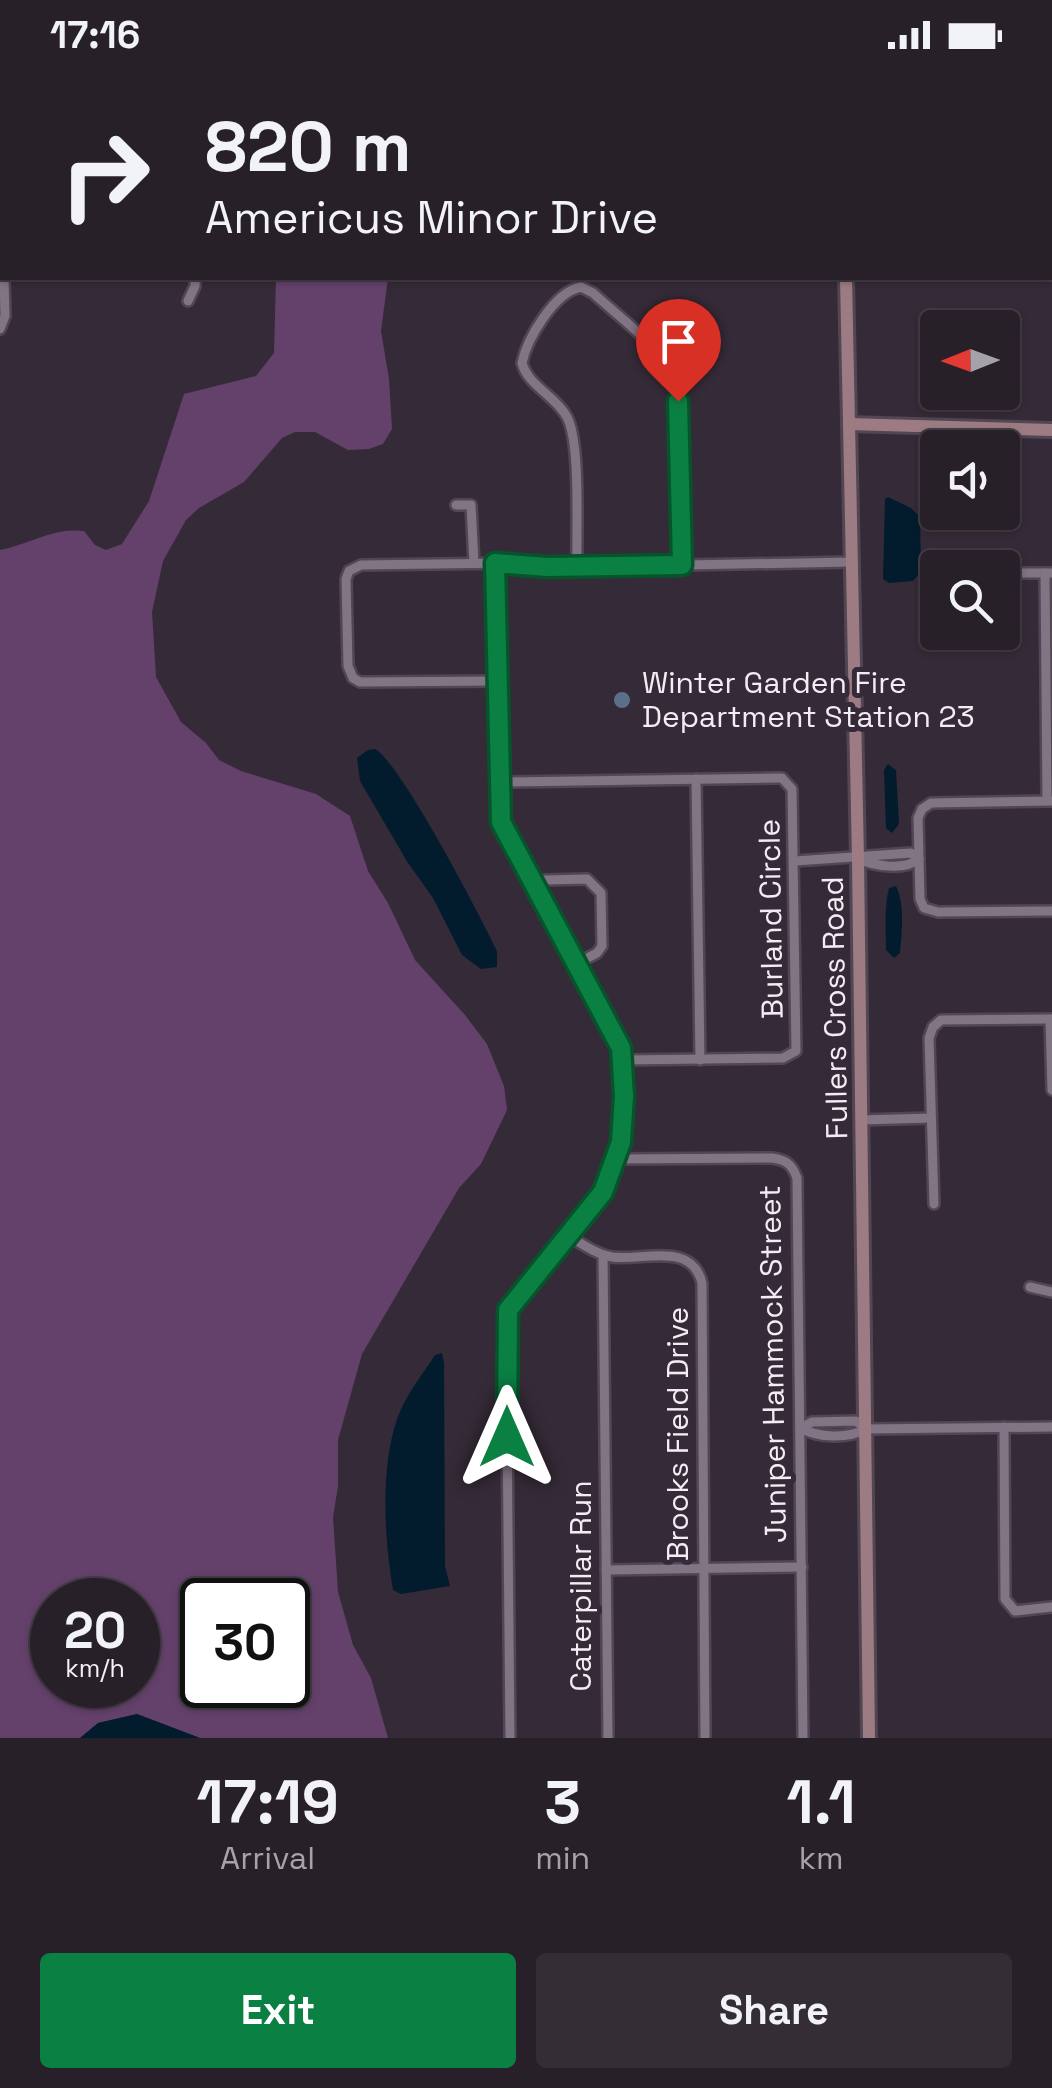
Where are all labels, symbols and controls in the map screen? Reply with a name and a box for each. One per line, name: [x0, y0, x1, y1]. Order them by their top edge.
text: 17:16: [50, 11, 140, 59]
text: 820 m: [205, 102, 412, 191]
icon: right: [40, 110, 170, 240]
text: Americus Minor Drive: [205, 189, 658, 246]
pin: [636, 299, 721, 402]
north arrow: [920, 310, 1020, 410]
map controls: [920, 310, 1020, 650]
icon: arrive: [651, 314, 706, 369]
button: sound: [920, 430, 1020, 530]
button: search: [920, 550, 1020, 650]
place label: Winter Garden Fire Department Station 23: [642, 663, 975, 736]
marker: Winter Garden Fire Department Station 23: [611, 689, 633, 711]
street label: Burland Circle: [749, 819, 792, 1019]
street label: Fullers Cross Road: [813, 876, 856, 1140]
street label: Juniper Hammock Street: [750, 1185, 795, 1543]
street label: Brooks Field Drive: [658, 1307, 697, 1561]
position arrow: [455, 1385, 559, 1489]
street label: Caterpillar Run: [561, 1480, 600, 1692]
speed limit sign: 30: [180, 1578, 310, 1708]
text: 20: [64, 1599, 126, 1663]
text: km/h: [65, 1652, 125, 1684]
text: 17:19: [196, 1764, 339, 1841]
text: 3: [544, 1764, 581, 1841]
text: 1.1: [787, 1764, 856, 1841]
text: Arrival: [220, 1838, 315, 1878]
text: min: [535, 1838, 590, 1878]
text: km: [799, 1838, 843, 1878]
button: Exit: [40, 1953, 516, 2068]
button: Share: [536, 1953, 1012, 2068]

